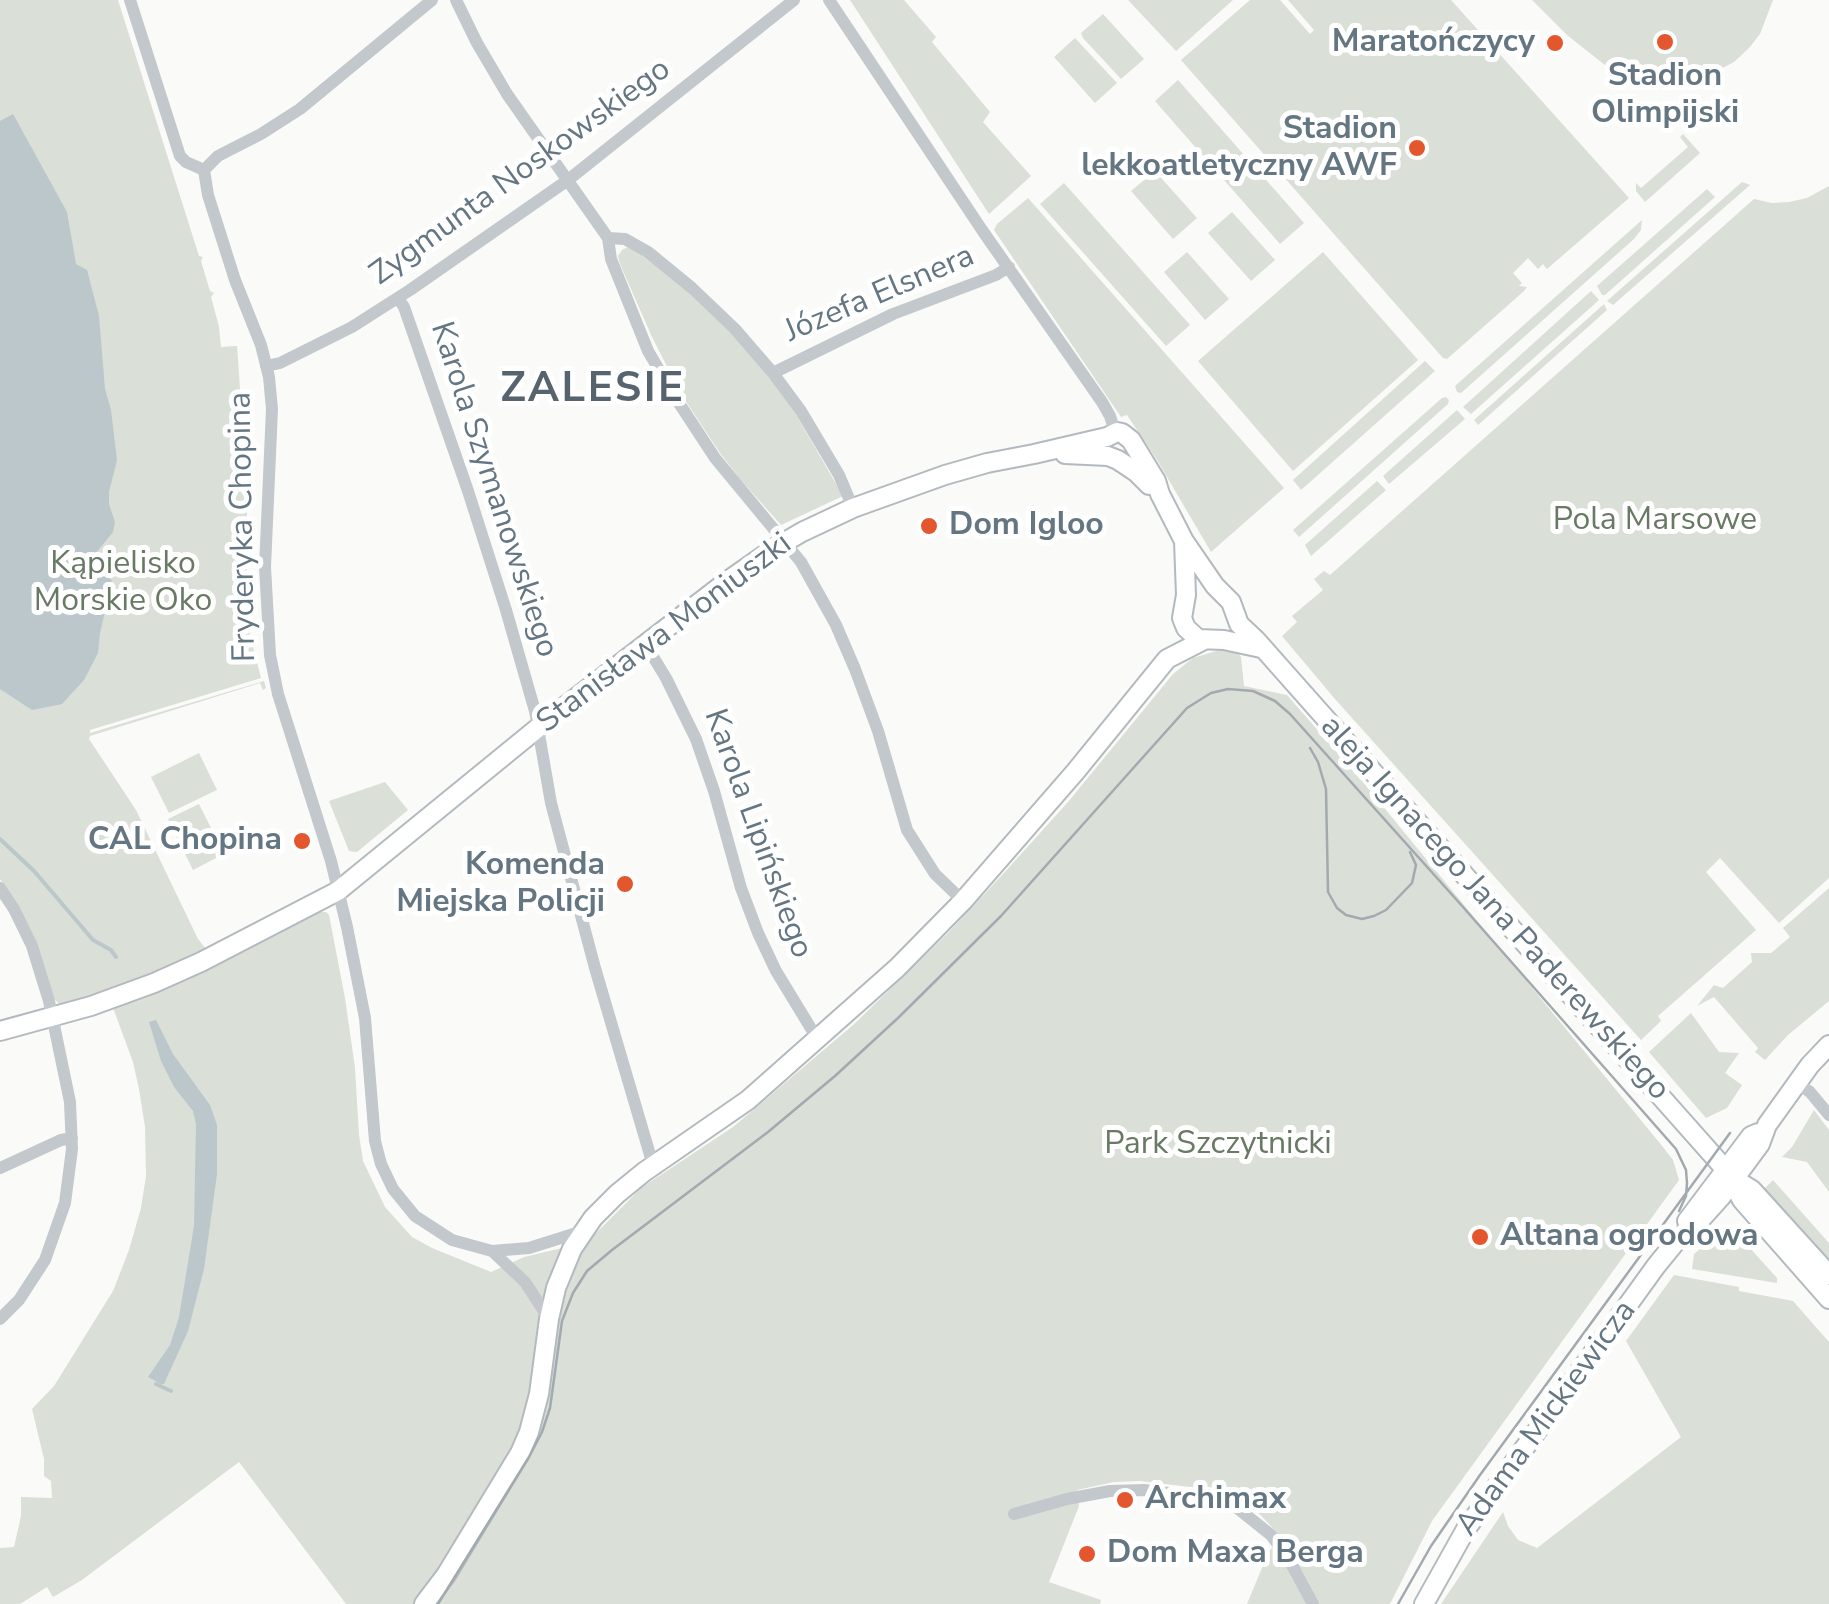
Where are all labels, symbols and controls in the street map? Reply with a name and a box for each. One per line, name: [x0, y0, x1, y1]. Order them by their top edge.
place label: Maratończycy: [1332, 24, 1535, 62]
marker: Stadion Olimpijski: [1654, 31, 1676, 53]
marker: Maratończycy: [1544, 32, 1566, 54]
street label: Zygmunta Noskowskiego: [363, 51, 679, 295]
place label: Stadion Olimpijski: [1591, 58, 1739, 133]
place label: Stadion lekkoatletyczny AWF: [1081, 111, 1397, 186]
marker: Stadion lekkoatletyczny AWF: [1406, 137, 1428, 159]
street label: Józefa Elsnera: [780, 238, 980, 352]
street label: Karola Szymanowskiego: [421, 317, 565, 663]
district label: ZALESIE: [500, 366, 686, 416]
street label: Fryderyka Chopina: [222, 392, 266, 662]
park label: Pola Marsowe: [1553, 502, 1757, 540]
place label: Dom Igloo: [949, 507, 1104, 545]
marker: Dom Igloo: [918, 515, 940, 537]
street label: Stanisława Moniuszki: [530, 526, 800, 742]
park label: Kąpielisko Morskie Oko: [34, 546, 212, 621]
street label: Karola Lipińskiego: [694, 704, 820, 964]
street label: aleja Ignacego Jana Paderewskiego: [1311, 709, 1677, 1109]
place label: CAL Chopina: [88, 822, 282, 860]
marker: CAL Chopina: [291, 830, 313, 852]
place label: Komenda Miejska Policji: [396, 847, 605, 922]
marker: Komenda Miejska Policji: [614, 873, 636, 895]
park label: Park Szczytnicki: [1104, 1126, 1332, 1164]
place label: Altana ogrodowa: [1500, 1218, 1759, 1256]
marker: Altana ogrodowa: [1469, 1226, 1491, 1248]
street label: Adama Mickiewicza: [1449, 1294, 1645, 1544]
place label: Archimax: [1145, 1481, 1286, 1519]
marker: Archimax: [1114, 1489, 1136, 1511]
place label: Dom Maxa Berga: [1107, 1535, 1364, 1573]
marker: Dom Maxa Berga: [1076, 1543, 1098, 1565]

